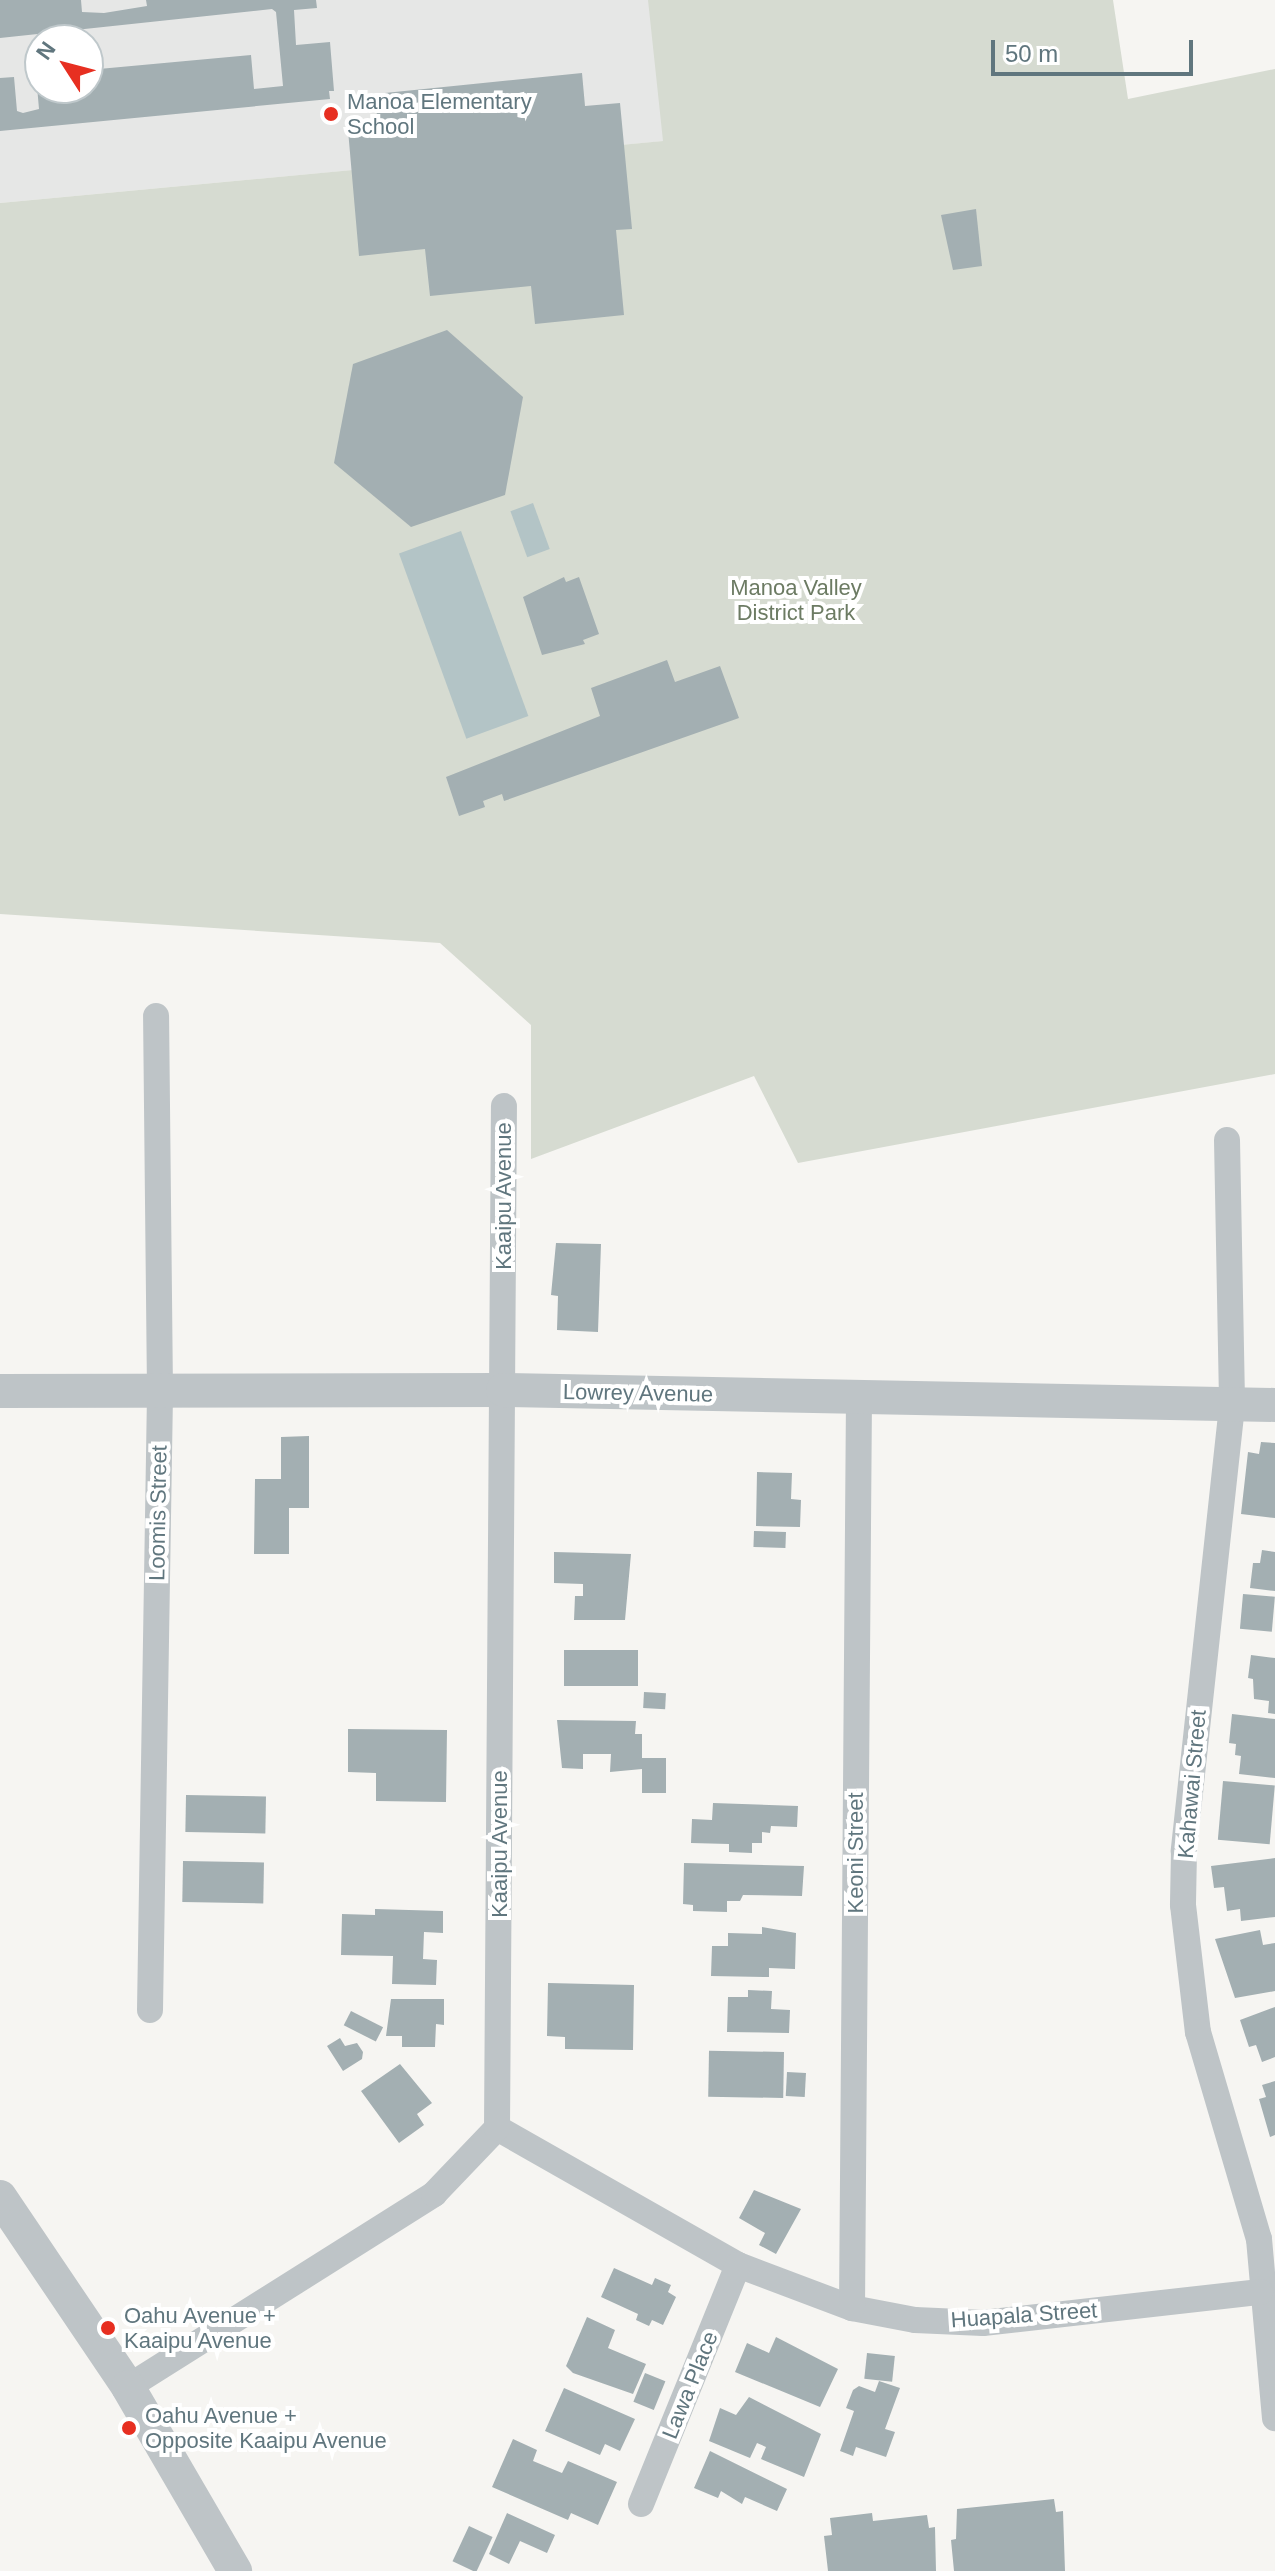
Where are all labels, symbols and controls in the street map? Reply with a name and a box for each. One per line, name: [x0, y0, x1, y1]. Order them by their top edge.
north arrow: [24, 24, 104, 104]
scale bar: [995, 24, 1197, 74]
text: N: [31, 37, 61, 65]
text: 50 m: [1005, 40, 1058, 67]
place label: Manoa Elementary School: [347, 88, 532, 140]
marker: Manoa Elementary School: [322, 105, 340, 123]
park label: Manoa Valley District Park: [730, 574, 862, 626]
street label: Kaaipu Avenue: [491, 1122, 517, 1270]
street label: Lowrey Avenue: [562, 1378, 714, 1408]
street label: Loomis Street: [144, 1445, 172, 1581]
street label: Kahawai Street: [1172, 1709, 1212, 1859]
street label: Kaaipu Avenue: [487, 1770, 513, 1918]
street label: Keoni Street: [843, 1792, 869, 1914]
street label: Huapala Street: [950, 2297, 1098, 2333]
place label: Oahu Avenue + Kaaipu Avenue: [124, 2302, 277, 2354]
marker: Oahu Avenue + Kaaipu Avenue: [99, 2319, 117, 2337]
street label: Lawa Place: [656, 2327, 724, 2443]
place label: Oahu Avenue + Opposite Kaaipu Avenue: [145, 2402, 388, 2454]
marker: Oahu Avenue + Opposite Kaaipu Avenue: [120, 2419, 138, 2437]

